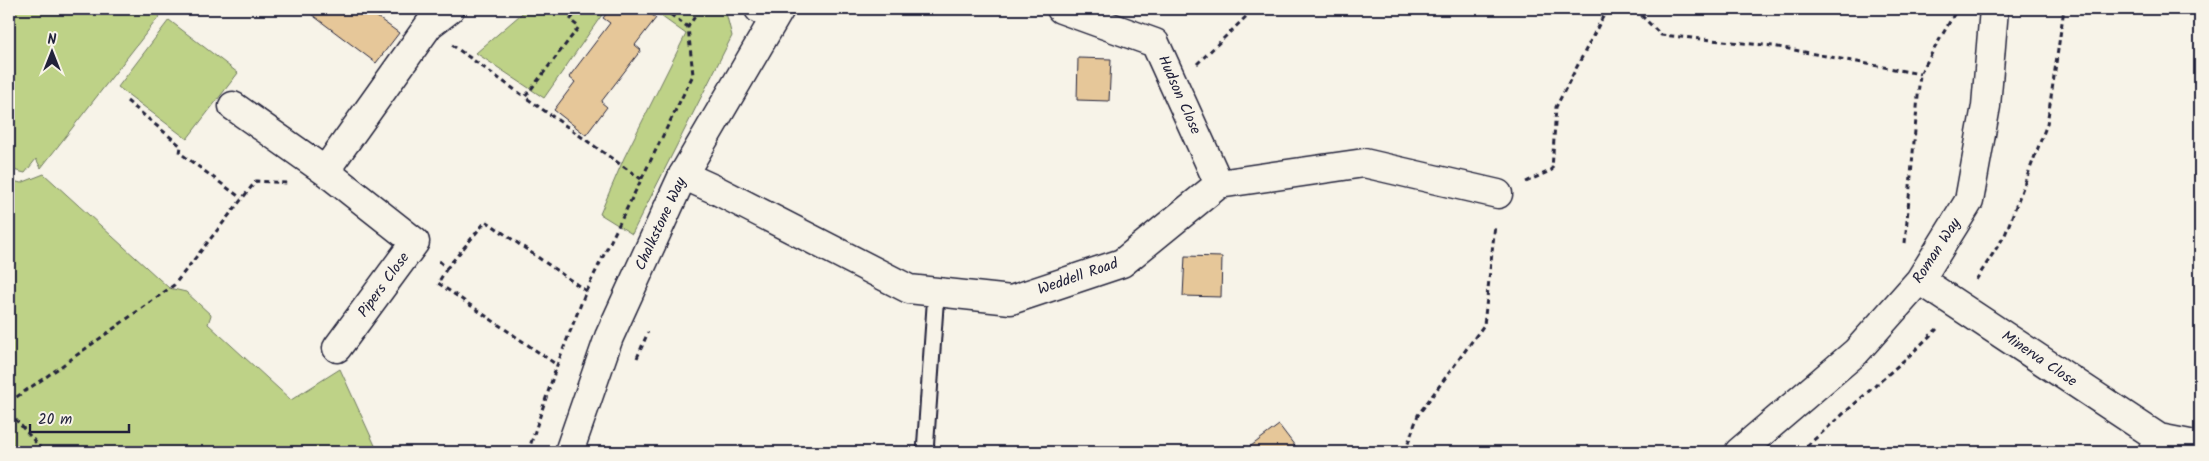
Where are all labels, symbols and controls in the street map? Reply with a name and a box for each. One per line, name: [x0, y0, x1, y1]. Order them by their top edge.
north arrow: [28, 28, 78, 78]
text: N: [48, 29, 57, 51]
street label: Hudson Close: [1151, 52, 1207, 139]
street label: Chalkstone Way: [629, 173, 693, 275]
street label: Roman Way: [1907, 212, 1968, 289]
street label: Pipers Close: [352, 247, 416, 323]
street label: Weddell Road: [1035, 252, 1122, 302]
street label: Minerva Close: [1996, 325, 2082, 393]
scale bar: [30, 401, 129, 433]
text: 20 m: [38, 408, 72, 432]

